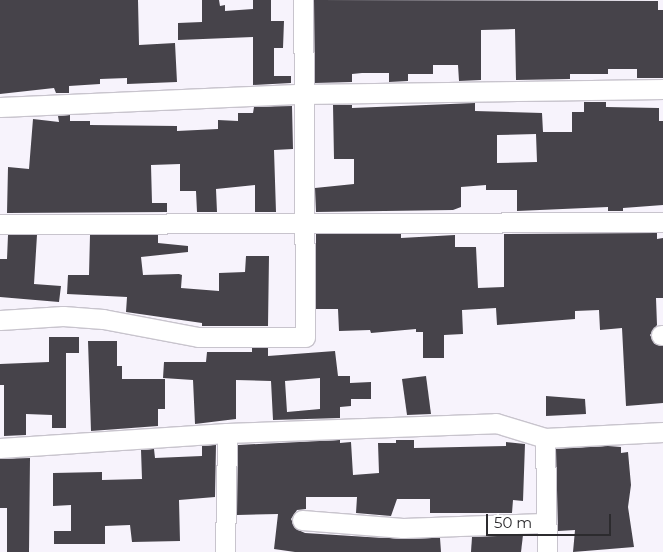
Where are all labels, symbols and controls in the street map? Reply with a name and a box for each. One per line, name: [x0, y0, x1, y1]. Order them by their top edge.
scale bar: [488, 504, 613, 536]
text: 50 m: [494, 513, 532, 532]

